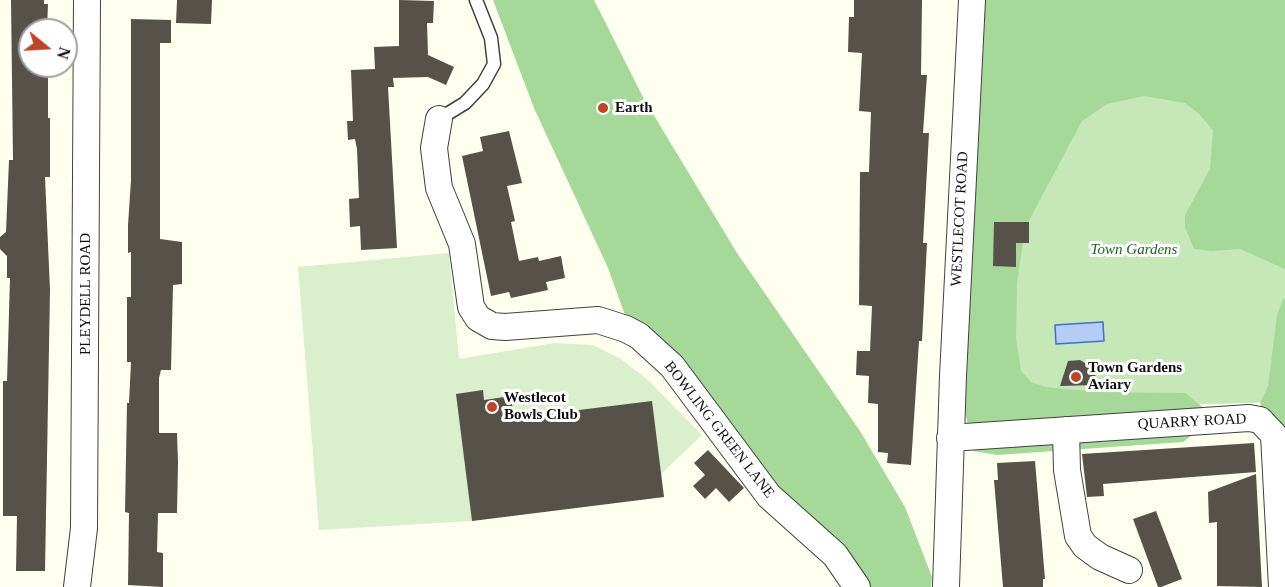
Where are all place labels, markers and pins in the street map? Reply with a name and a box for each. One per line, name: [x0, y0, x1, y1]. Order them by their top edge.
place label: Earth: [615, 99, 652, 117]
marker: Earth: [596, 101, 610, 115]
place label: Town Gardens Aviary: [1088, 359, 1182, 394]
marker: Town Gardens Aviary: [1069, 370, 1083, 384]
place label: Westlecot Bowls Club: [504, 389, 578, 424]
marker: Westlecot Bowls Club: [485, 400, 499, 414]

